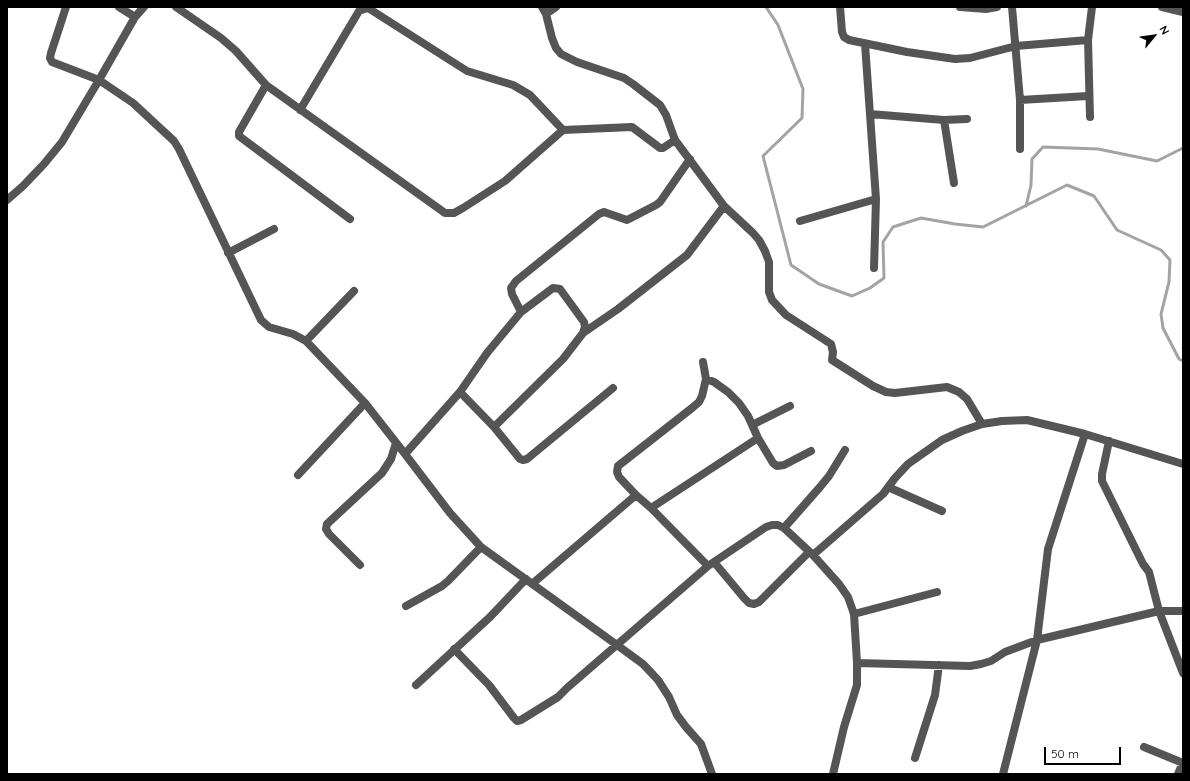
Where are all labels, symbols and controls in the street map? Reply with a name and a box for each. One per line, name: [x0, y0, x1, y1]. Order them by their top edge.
north arrow: [1134, 16, 1174, 56]
text: N: [1156, 23, 1173, 37]
scale bar: [1046, 739, 1123, 765]
text: 50 m: [1051, 746, 1079, 761]

